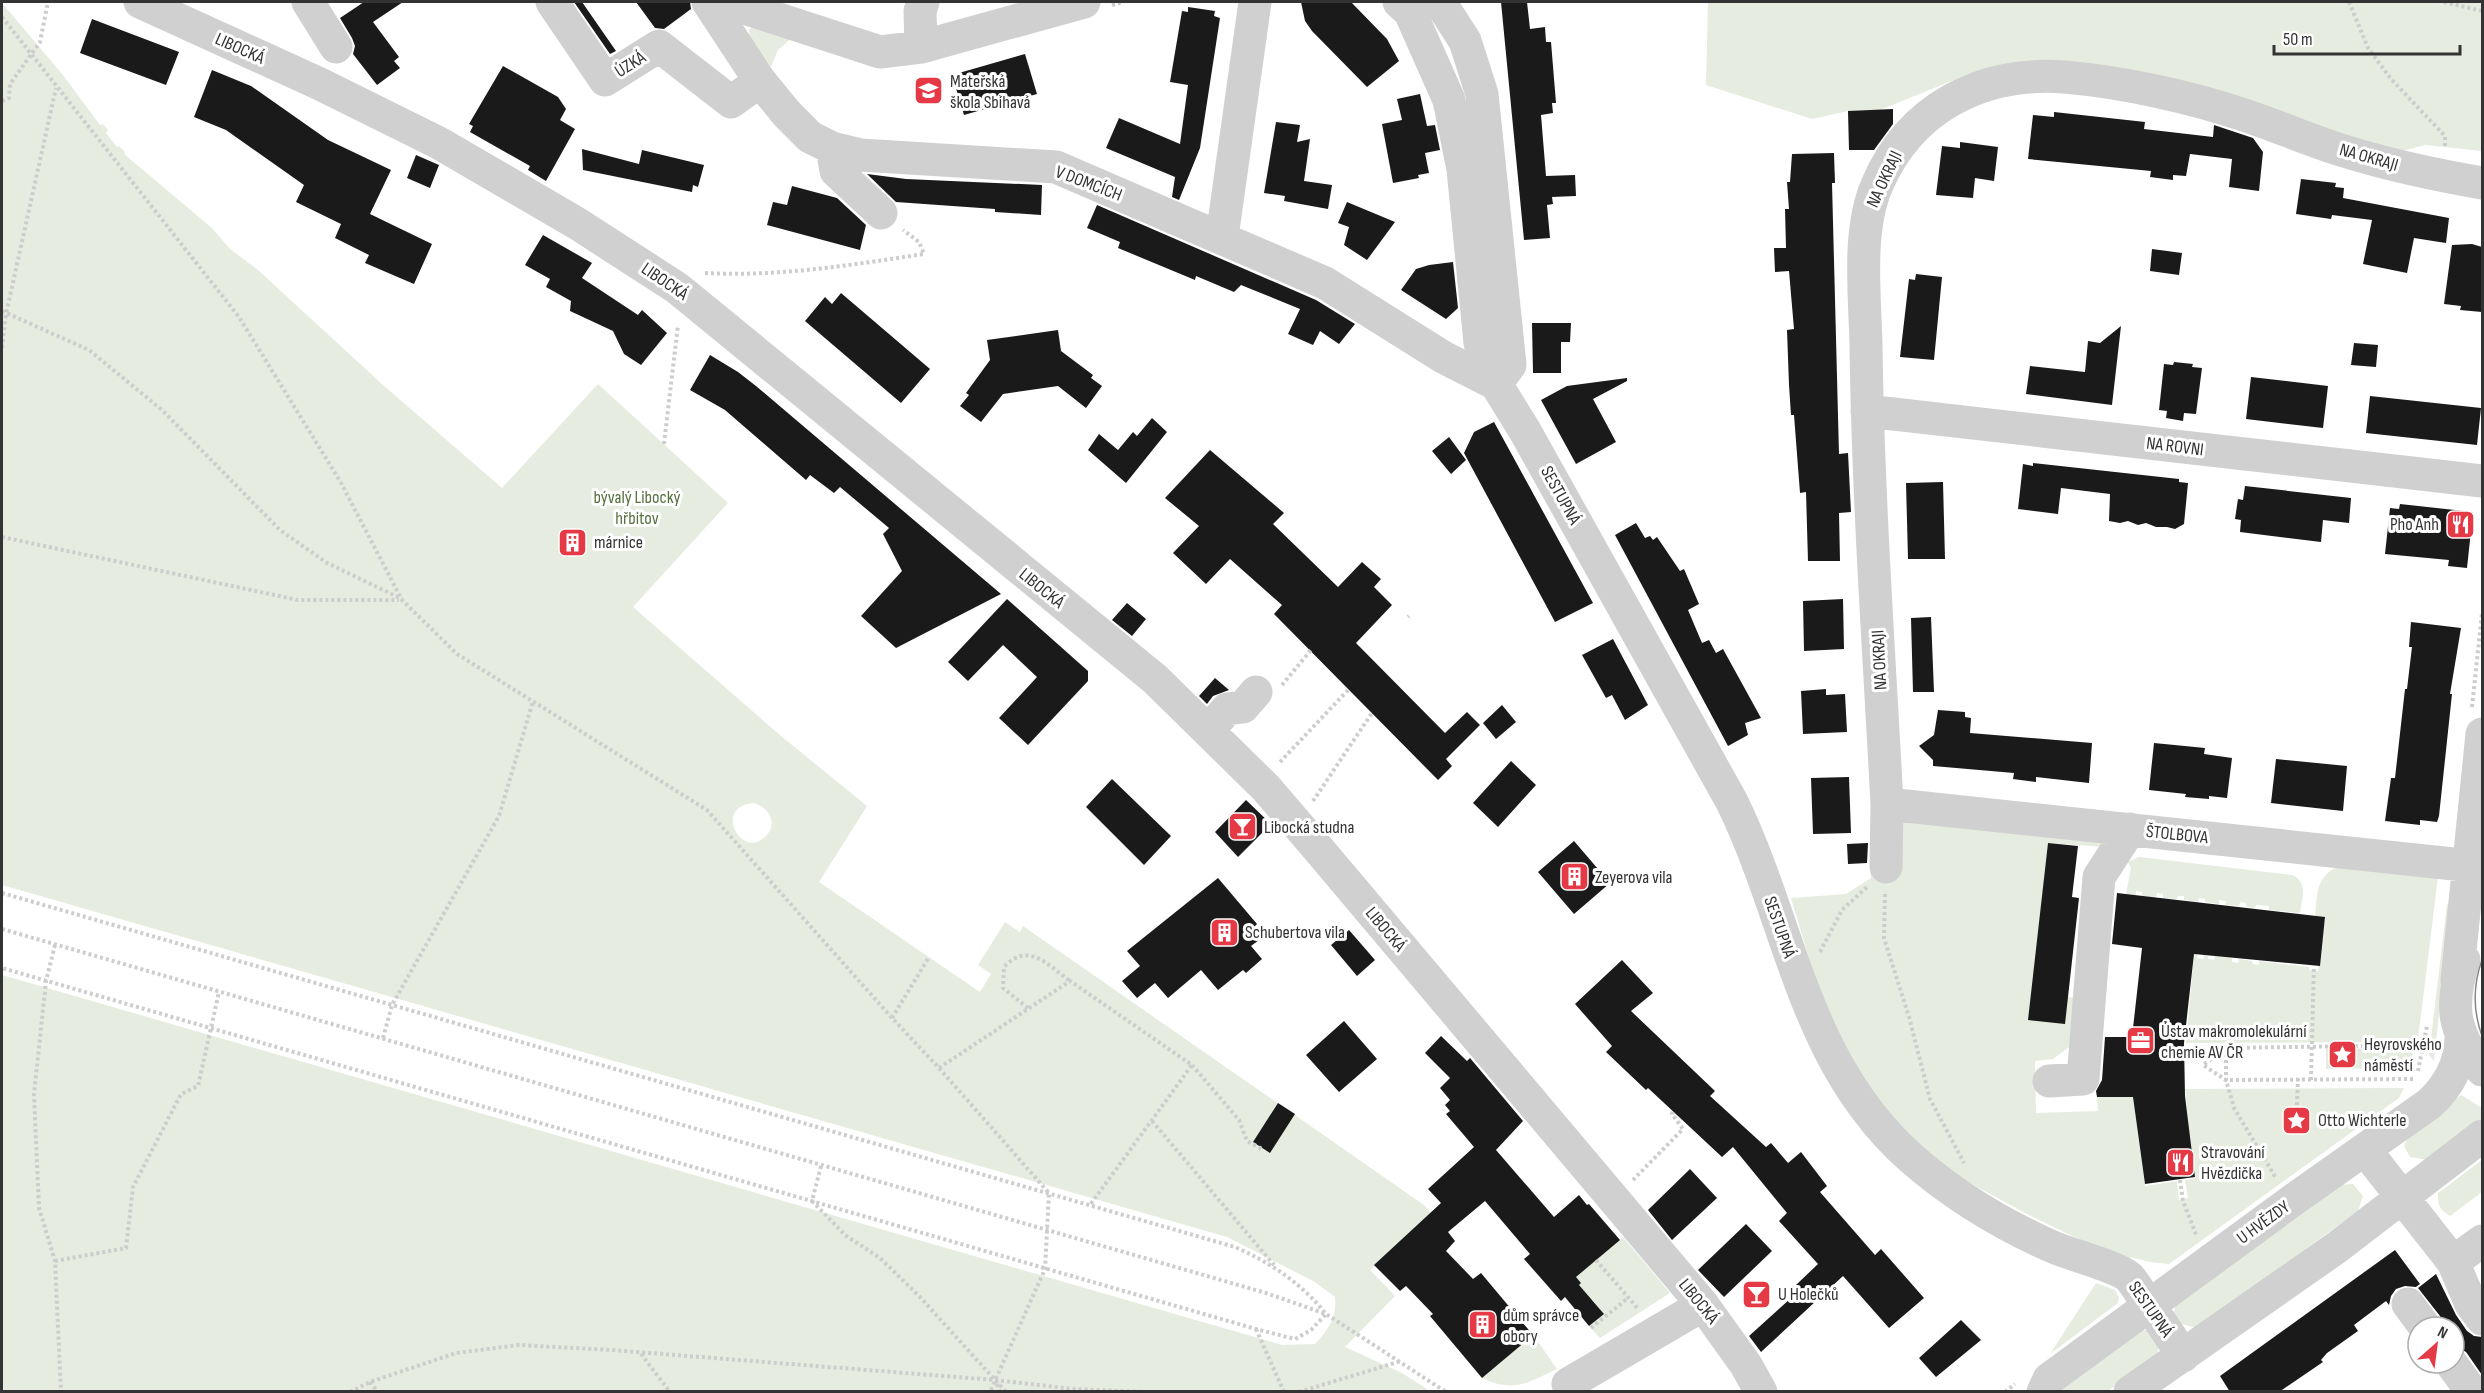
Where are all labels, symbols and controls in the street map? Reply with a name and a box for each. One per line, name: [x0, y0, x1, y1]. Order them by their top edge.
scale bar: [2274, 18, 2460, 56]
street label: LIBOCKÁ: [212, 28, 268, 69]
text: 50 m: [2283, 29, 2313, 50]
street label: ÚZKÁ: [611, 47, 650, 82]
place label: Mateřská škola Sbíhavá: [950, 71, 1030, 113]
school or university icon: Mateřská škola Sbíhavá: [913, 75, 945, 107]
street label: NA OKRAJI: [2337, 139, 2401, 176]
street label: NA OKRAJI: [1862, 148, 1907, 211]
street label: V DOMCÍCH: [1053, 161, 1125, 206]
street label: LIBOCKÁ: [637, 258, 692, 305]
street label: NA ROVNI: [2145, 433, 2205, 460]
street label: SESTUPNÁ: [1536, 462, 1585, 528]
park label: bývalý Libocký hřbitov: [593, 487, 681, 529]
restaurant icon: Pho Anh: [2444, 508, 2476, 540]
place label: Pho Anh: [2390, 514, 2439, 535]
building icon: márnice: [557, 526, 589, 558]
place label: márnice: [594, 532, 643, 553]
street label: LIBOCKÁ: [1015, 564, 1069, 613]
street label: NA OKRAJI: [1867, 629, 1892, 691]
bar icon: Libocká studna: [1227, 811, 1259, 843]
place label: Libocká studna: [1264, 817, 1355, 838]
street label: ŠTOLBOVA: [2145, 821, 2209, 848]
building icon: Zeyerova vila: [1558, 861, 1590, 893]
place label: Zeyerova vila: [1595, 867, 1673, 888]
street label: SESTUPNÁ: [1759, 894, 1800, 961]
street label: LIBOCKÁ: [1361, 903, 1411, 956]
building icon: Schubertova vila: [1208, 916, 1240, 948]
place label: Schubertova vila: [1245, 922, 1345, 943]
place label: Ústav makromolekulární chemie AV ČR: [2161, 1021, 2307, 1063]
office icon: Ústav makromolekulární chemie AV ČR: [2124, 1025, 2156, 1057]
place label: Heyrovského náměstí: [2364, 1034, 2442, 1076]
place icon: Heyrovského náměstí: [2327, 1038, 2359, 1070]
place icon: Otto Wichterle: [2281, 1104, 2313, 1136]
place label: Otto Wichterle: [2318, 1110, 2406, 1131]
place label: Stravování Hvězdička: [2201, 1142, 2265, 1184]
restaurant icon: Stravování Hvězdička: [2164, 1146, 2196, 1178]
street label: U HVĚZDY: [2233, 1196, 2294, 1249]
street label: LIBOCKÁ: [1674, 1275, 1723, 1328]
street label: SESTUPNÁ: [2124, 1277, 2178, 1342]
bar icon: U Holečků: [1741, 1278, 1773, 1310]
place label: U Holečků: [1778, 1284, 1839, 1305]
place label: dům správce obory: [1503, 1305, 1579, 1347]
building icon: dům správce obory: [1466, 1309, 1498, 1341]
north arrow: [2406, 1315, 2466, 1375]
text: N: [2434, 1323, 2451, 1343]

